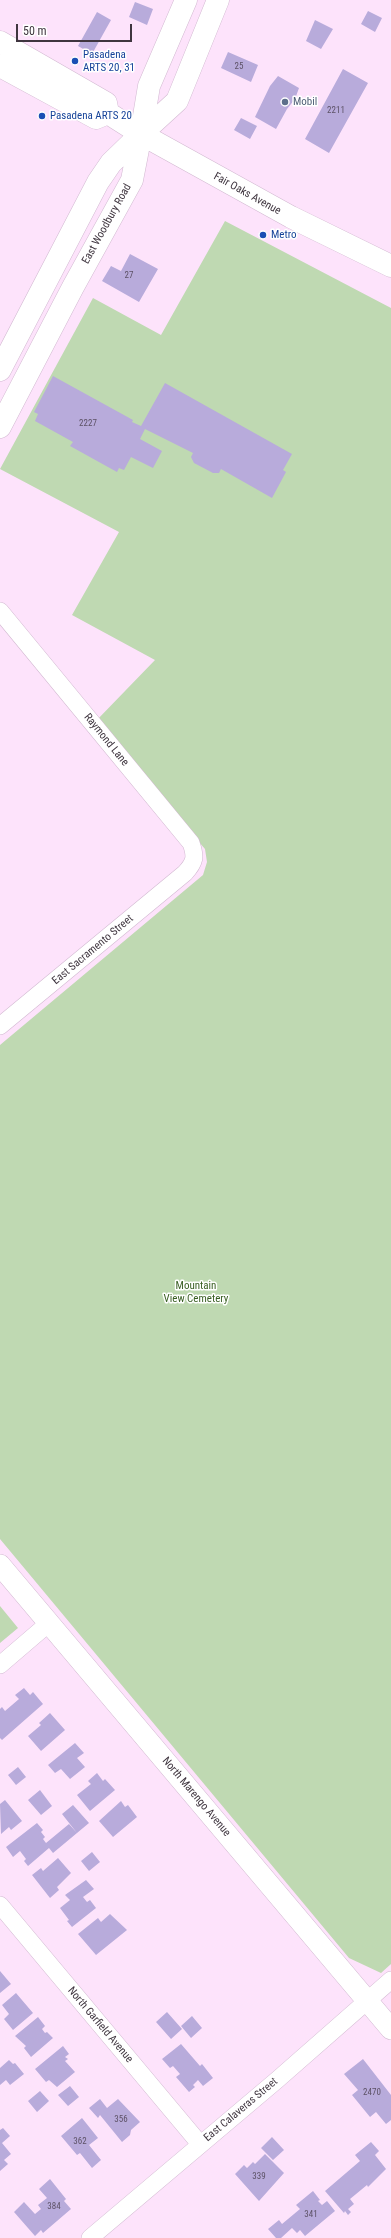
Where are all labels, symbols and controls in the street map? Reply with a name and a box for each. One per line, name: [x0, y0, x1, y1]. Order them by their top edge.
scale bar: [18, 16, 134, 42]
text: 50 m: [23, 24, 47, 38]
place label: Pasadena ARTS 20, 31: [83, 48, 135, 74]
marker: Pasadena ARTS 20, 31: [70, 56, 80, 66]
house number: 25: [235, 62, 243, 72]
place label: Mobil: [293, 95, 317, 109]
marker: Mobil: [280, 97, 290, 107]
house number: 2211: [327, 106, 345, 116]
place label: Pasadena ARTS 20: [50, 109, 132, 123]
marker: Pasadena ARTS 20: [37, 111, 47, 121]
street label: Fair Oaks Avenue: [211, 170, 283, 218]
street label: East Woodbury Road: [80, 182, 134, 266]
place label: Metro: [271, 228, 296, 242]
marker: Metro: [258, 230, 268, 240]
house number: 27: [125, 271, 133, 281]
house number: 2227: [79, 419, 97, 429]
street label: Raymond Lane: [81, 711, 131, 769]
street label: East Sacramento Street: [50, 912, 136, 988]
park label: Mountain View Cemetery: [164, 1279, 228, 1305]
street label: North Marengo Avenue: [159, 1755, 233, 1839]
street label: North Garfield Avenue: [64, 1984, 136, 2066]
street label: East Calaveras Street: [201, 2075, 281, 2145]
house number: 2470: [363, 2088, 381, 2098]
house number: 356: [114, 2115, 128, 2125]
house number: 362: [73, 2137, 87, 2147]
house number: 339: [252, 2172, 266, 2182]
house number: 384: [47, 2202, 61, 2212]
house number: 341: [304, 2210, 318, 2220]

